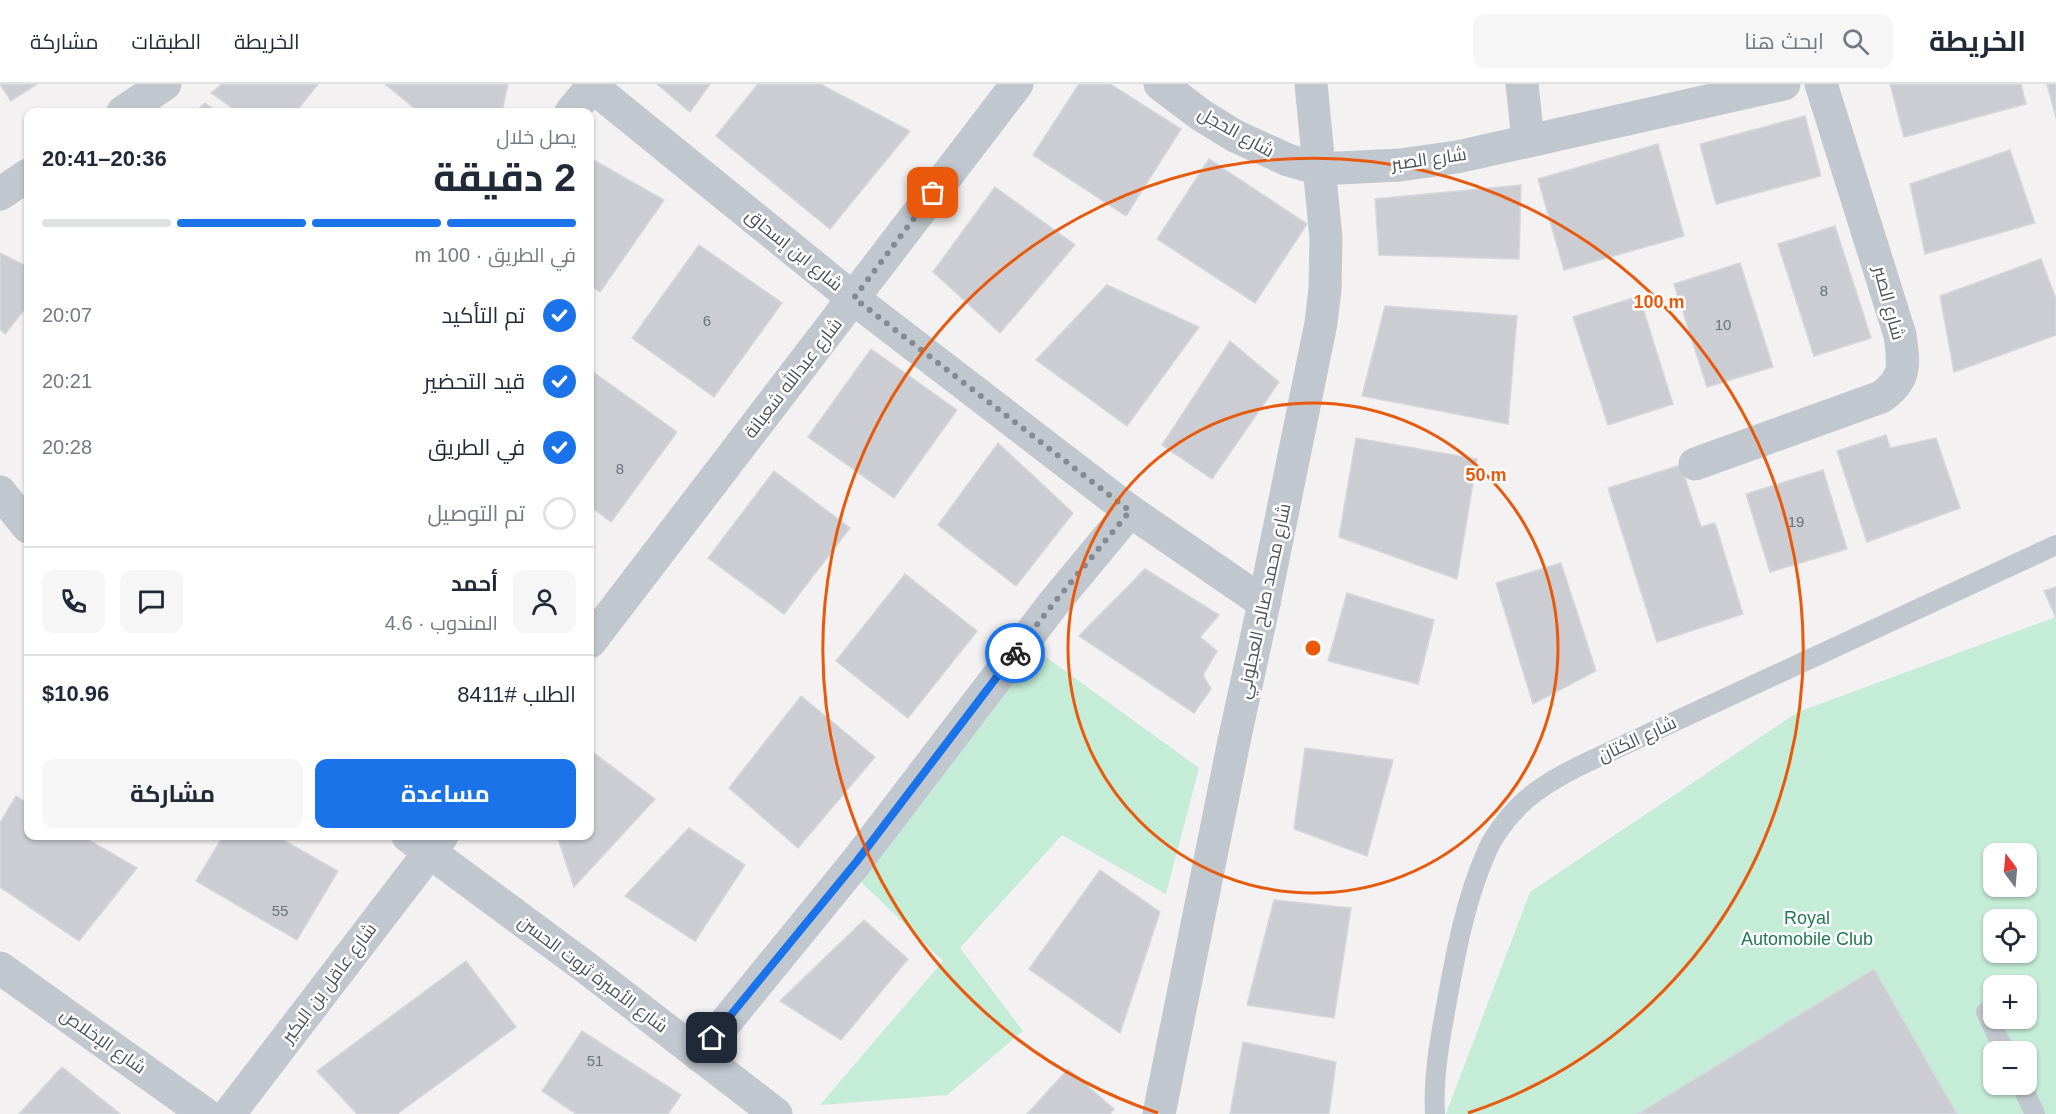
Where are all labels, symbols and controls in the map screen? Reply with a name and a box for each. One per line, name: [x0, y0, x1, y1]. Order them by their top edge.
search box: [1473, 14, 1893, 68]
icon: search: [1839, 25, 1872, 58]
text: الخريطة: [1929, 26, 2026, 57]
text: ابحث هنا: [1744, 29, 1824, 54]
text: مشاركة: [30, 30, 99, 53]
text: الطبقات: [132, 30, 201, 53]
text: الخريطة: [234, 30, 300, 53]
street label: شارع الحجل: [1193, 103, 1278, 163]
text: يصل خلال: [496, 126, 576, 148]
street label: شارع الصبر: [1389, 144, 1468, 176]
text: 20:36–20:41: [42, 146, 167, 171]
text: 2 دقيقة: [433, 156, 576, 199]
pin: [907, 167, 958, 218]
icon: bag: [916, 176, 949, 209]
street label: شارع ابن إسحاق: [740, 205, 846, 297]
text: في الطريق · 100 m: [415, 244, 576, 266]
street label: شارع الصبر: [1867, 263, 1908, 343]
house number: 8: [1820, 282, 1828, 299]
text: 100 m: [1633, 292, 1685, 312]
icon: check: [543, 299, 576, 332]
text: تم التأكيد: [442, 303, 525, 328]
text: 20:07: [42, 304, 92, 326]
house number: 6: [703, 312, 711, 329]
street label: شارع عبدالله شعبانة: [738, 313, 848, 443]
house number: 10: [1715, 316, 1731, 333]
icon: check: [543, 365, 576, 398]
text: قيد التحضير: [424, 369, 525, 394]
text: 20:21: [42, 370, 92, 392]
icon: check: [543, 431, 576, 464]
text: في الطريق: [428, 435, 525, 460]
text: 20:28: [42, 436, 92, 458]
house number: 8: [616, 460, 624, 477]
text: 50 m: [1465, 465, 1507, 485]
text: تم التوصيل: [427, 501, 525, 526]
street label: شارع محمد صالح العجلوني: [1234, 502, 1298, 701]
house number: 19: [1788, 513, 1804, 530]
button: phone: [42, 570, 105, 633]
button: chat: [120, 570, 183, 633]
button: person: [513, 570, 576, 633]
text: أحمد: [451, 571, 498, 596]
text: المندوب · 4.6: [385, 612, 498, 634]
courier: [985, 623, 1045, 683]
icon: bike: [999, 637, 1032, 670]
centre of rings: [1303, 638, 1323, 658]
text: $10.96: [42, 681, 109, 706]
text: الطلب #8411: [457, 682, 576, 707]
street label: شارع الكتان: [1595, 712, 1680, 768]
button: مشاركة: [42, 759, 303, 828]
button: مساعدة: [315, 759, 576, 828]
north arrow: [1983, 843, 2037, 897]
map controls: [1983, 843, 2037, 1095]
house number: 55: [272, 902, 288, 919]
park label: Royal Automobile Club: [1741, 908, 1873, 949]
button: locate: [1983, 909, 2037, 963]
street label: شارع الأميرة ثروت الحسن: [513, 911, 672, 1038]
street label: شارع عاقل بن البكير: [277, 919, 382, 1049]
button: +: [1983, 975, 2037, 1029]
street label: شارع الإخلاص: [55, 1004, 150, 1079]
pin: [686, 1012, 737, 1063]
icon: home: [695, 1021, 728, 1054]
button: −: [1983, 1041, 2037, 1095]
house number: 51: [587, 1052, 603, 1069]

